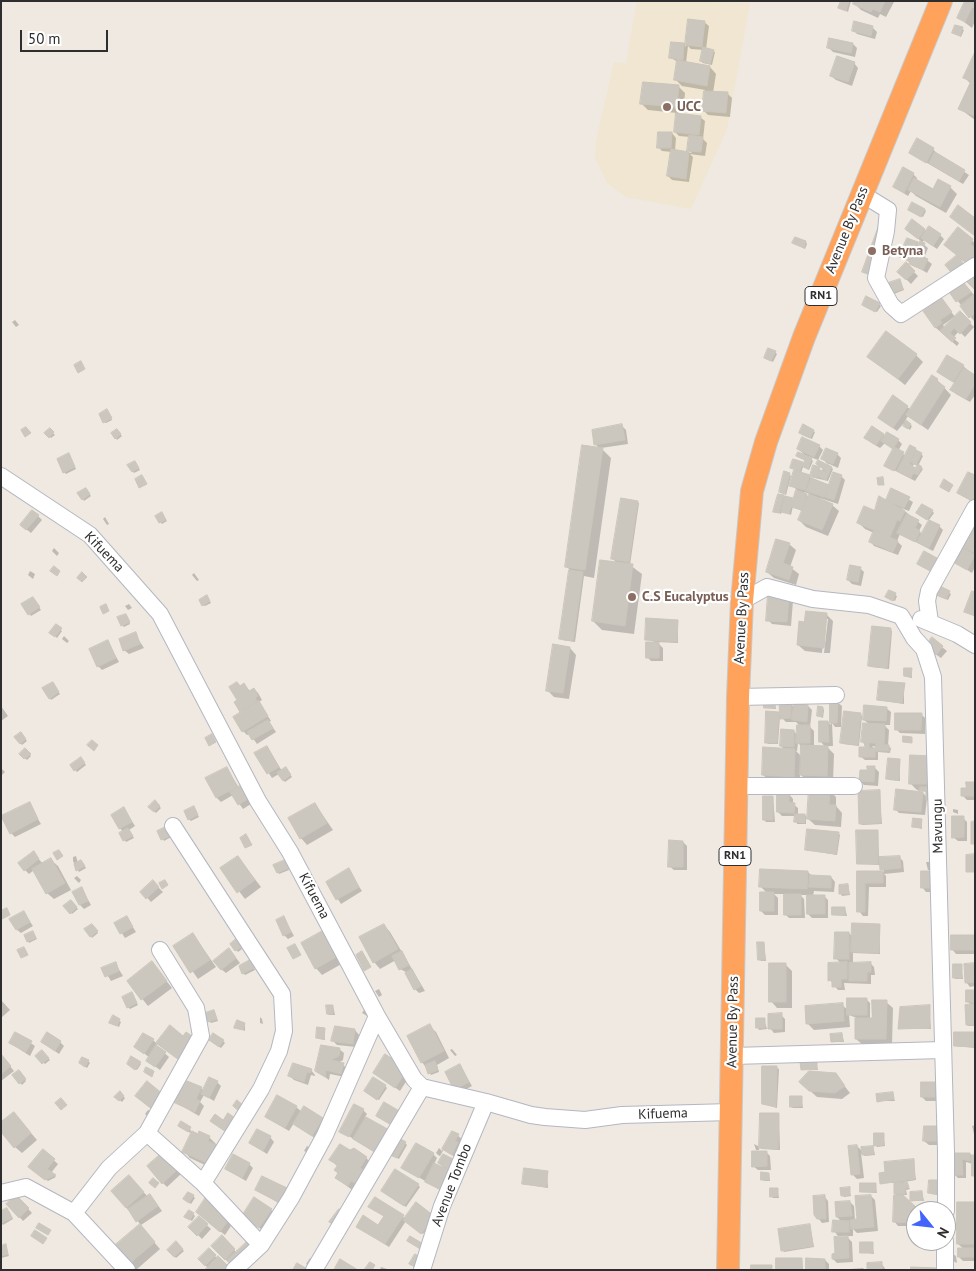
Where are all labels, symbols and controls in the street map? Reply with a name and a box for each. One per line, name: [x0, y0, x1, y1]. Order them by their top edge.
scale bar: [22, 20, 110, 52]
text: 50 m: [28, 29, 61, 48]
place label: UCC: [677, 99, 701, 115]
marker: UCC: [661, 101, 673, 113]
street label: Avenue By Pass: [822, 184, 872, 276]
place label: Betyna: [882, 243, 923, 259]
marker: Betyna: [866, 245, 878, 257]
road number: RN1: [805, 286, 837, 306]
street label: Kifuema: [81, 528, 127, 576]
street label: Avenue By Pass: [731, 572, 753, 664]
place label: C.S Eucalyptus: [642, 589, 729, 605]
marker: C.S Eucalyptus: [626, 591, 638, 603]
street label: Mavungu: [929, 798, 947, 854]
road number: RN1: [719, 846, 751, 866]
street label: Kifuema: [295, 870, 333, 922]
street label: Avenue By Pass: [724, 976, 742, 1068]
street label: Kifuema: [638, 1105, 688, 1123]
street label: Avenue Tombo: [429, 1141, 475, 1229]
north arrow: [906, 1201, 956, 1251]
text: N: [933, 1224, 953, 1241]

